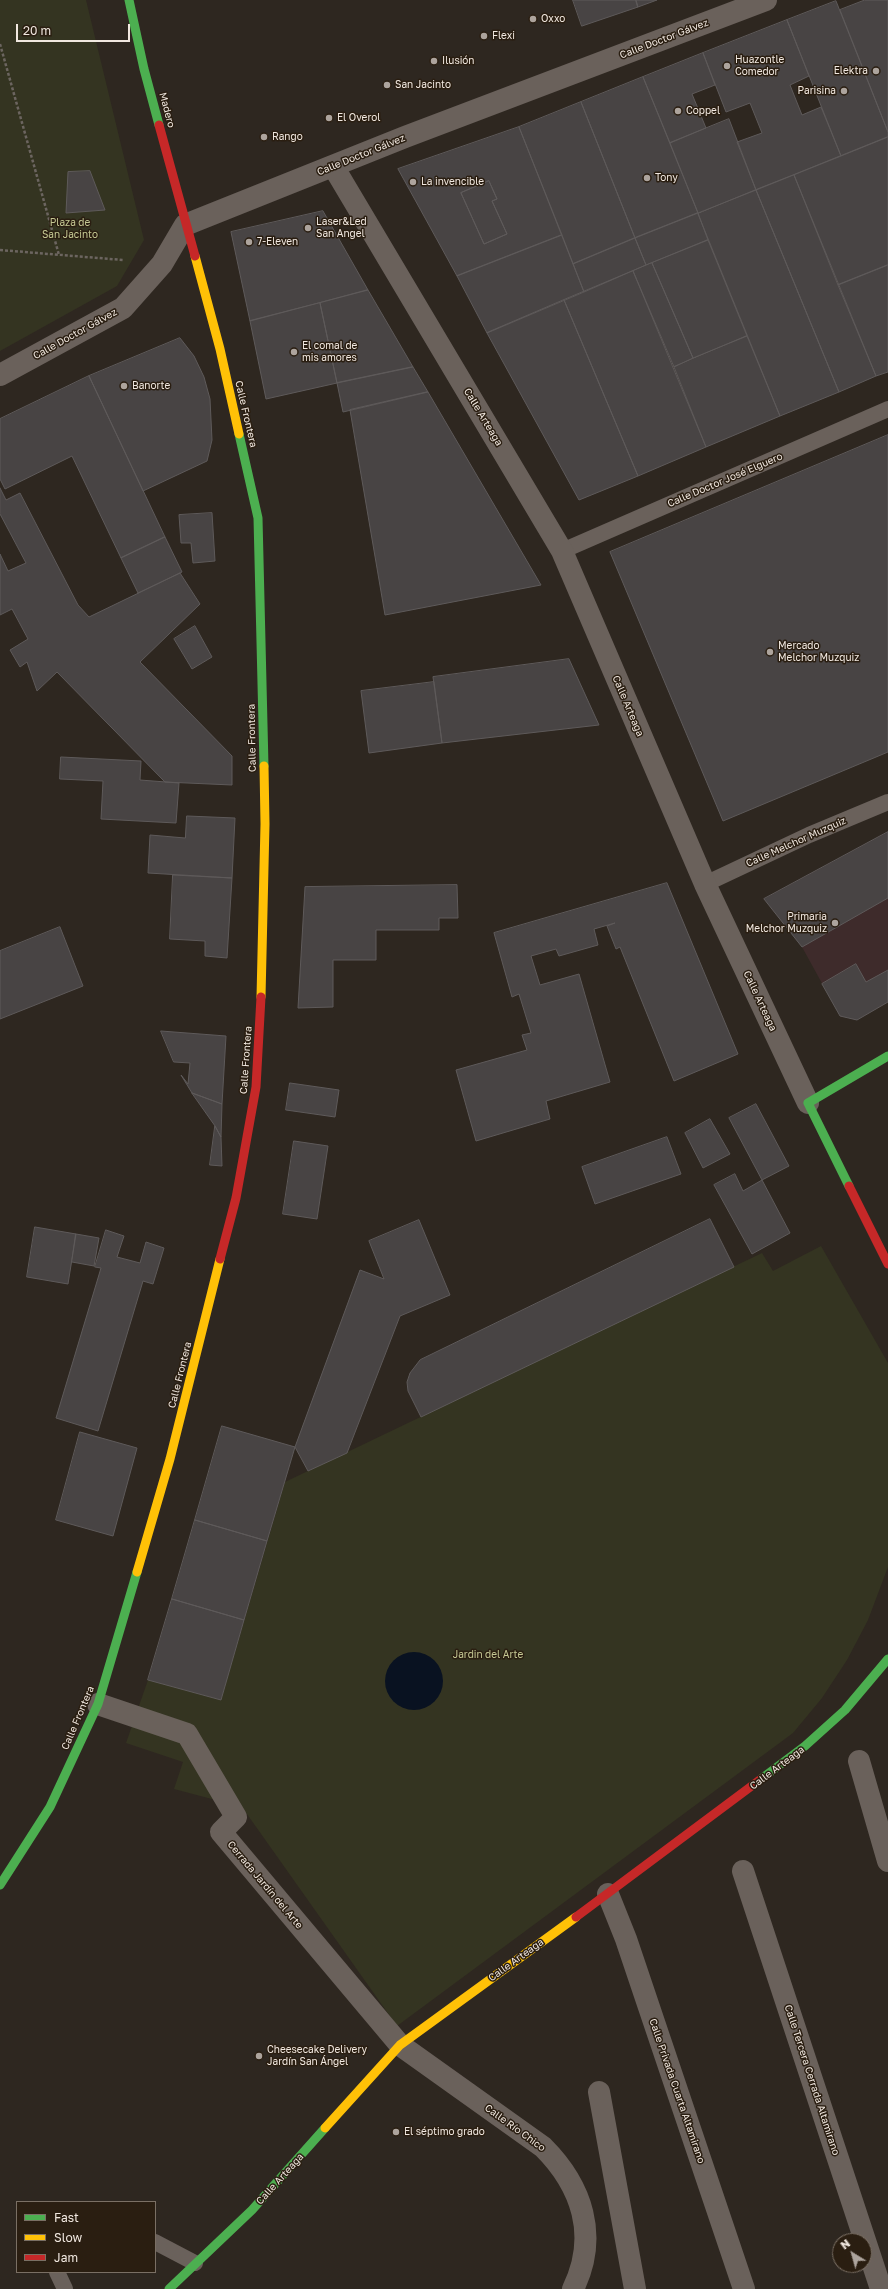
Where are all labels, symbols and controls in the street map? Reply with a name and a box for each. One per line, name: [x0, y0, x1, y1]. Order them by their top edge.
place label: Oxxo: [541, 13, 565, 25]
marker: Oxxo: [528, 14, 538, 24]
scale bar: [18, 16, 132, 42]
street label: Calle Doctor Gálvez: [618, 17, 710, 61]
text: 20 m: [23, 23, 51, 38]
place label: Flexi: [492, 30, 515, 42]
marker: Flexi: [479, 31, 489, 41]
place label: Huazontle Comedor: [735, 54, 784, 78]
place label: Ilusión: [442, 55, 475, 67]
marker: Ilusión: [429, 56, 439, 66]
marker: Huazontle Comedor: [722, 61, 732, 71]
place label: Elektra: [834, 65, 868, 77]
marker: Elektra: [871, 66, 881, 76]
place label: San Jacinto: [395, 79, 451, 91]
marker: San Jacinto: [382, 80, 392, 90]
place label: Parisina: [798, 85, 836, 97]
marker: Parisina: [839, 86, 849, 96]
street label: Madero: [157, 91, 177, 129]
place label: Coppel: [686, 105, 720, 117]
marker: Coppel: [673, 106, 683, 116]
place label: El Overol: [337, 112, 380, 124]
marker: El Overol: [324, 113, 334, 123]
place label: Rango: [272, 131, 303, 143]
marker: Rango: [259, 132, 269, 142]
street label: Calle Doctor Gálvez: [315, 132, 407, 178]
place label: Tony: [655, 172, 678, 184]
marker: Tony: [642, 173, 652, 183]
place label: La invencible: [421, 176, 484, 188]
marker: La invencible: [408, 177, 418, 187]
place label: Laser&Led San Angel: [316, 216, 367, 240]
park label: Plaza de San Jacinto: [42, 217, 98, 240]
marker: Laser&Led San Angel: [303, 223, 313, 233]
place label: 7-Eleven: [257, 236, 298, 248]
marker: 7-Eleven: [244, 237, 254, 247]
street label: Calle Doctor Gálvez: [31, 306, 119, 362]
place label: El comal de mis amores: [302, 340, 357, 364]
marker: El comal de mis amores: [289, 347, 299, 357]
street label: Calle Frontera: [232, 379, 260, 449]
place label: Banorte: [132, 380, 170, 392]
marker: Banorte: [119, 381, 129, 391]
street label: Calle Arteaga: [461, 386, 505, 448]
street label: Calle Doctor José Elguero: [666, 450, 784, 510]
place label: Mercado Melchor Muzquiz: [778, 640, 859, 664]
marker: Mercado Melchor Muzquiz: [765, 647, 775, 657]
street label: Calle Arteaga: [610, 674, 646, 738]
street label: Calle Frontera: [245, 704, 259, 772]
street label: Calle Melchor Muzquiz: [744, 814, 848, 870]
place label: Primaria Melchor Muzquiz: [746, 911, 827, 934]
marker: Primaria Melchor Muzquiz: [830, 918, 840, 928]
street label: Calle Arteaga: [741, 969, 779, 1033]
street label: Calle Frontera: [238, 1026, 254, 1094]
street label: Calle Frontera: [166, 1341, 194, 1409]
park label: Jardin del Arte: [453, 1649, 523, 1661]
street label: Calle Frontera: [59, 1684, 97, 1752]
street label: Calle Arteaga: [747, 1744, 807, 1792]
street label: Cerrada Jardín del Arte: [225, 1839, 305, 1931]
street label: Calle Arteaga: [486, 1936, 546, 1984]
street label: Calle Tercera Cerrada Altamirano: [782, 2003, 842, 2157]
street label: Calle Privada Cuarta Altamirano: [647, 2017, 707, 2165]
place label: Cheesecake Delivery Jardín San Ángel: [267, 2044, 367, 2068]
marker: Cheesecake Delivery Jardín San Ángel: [254, 2051, 264, 2061]
street label: Calle Río Chico: [482, 2102, 548, 2154]
place label: El séptimo grado: [404, 2126, 485, 2138]
marker: El séptimo grado: [391, 2127, 401, 2137]
street label: Calle Arteaga: [254, 2151, 306, 2207]
legend: [16, 2201, 156, 2273]
text: Fast: [54, 2210, 79, 2225]
text: Slow: [54, 2230, 82, 2245]
north arrow: [832, 2233, 872, 2273]
text: N: [838, 2236, 852, 2252]
text: Jam: [54, 2250, 78, 2265]

